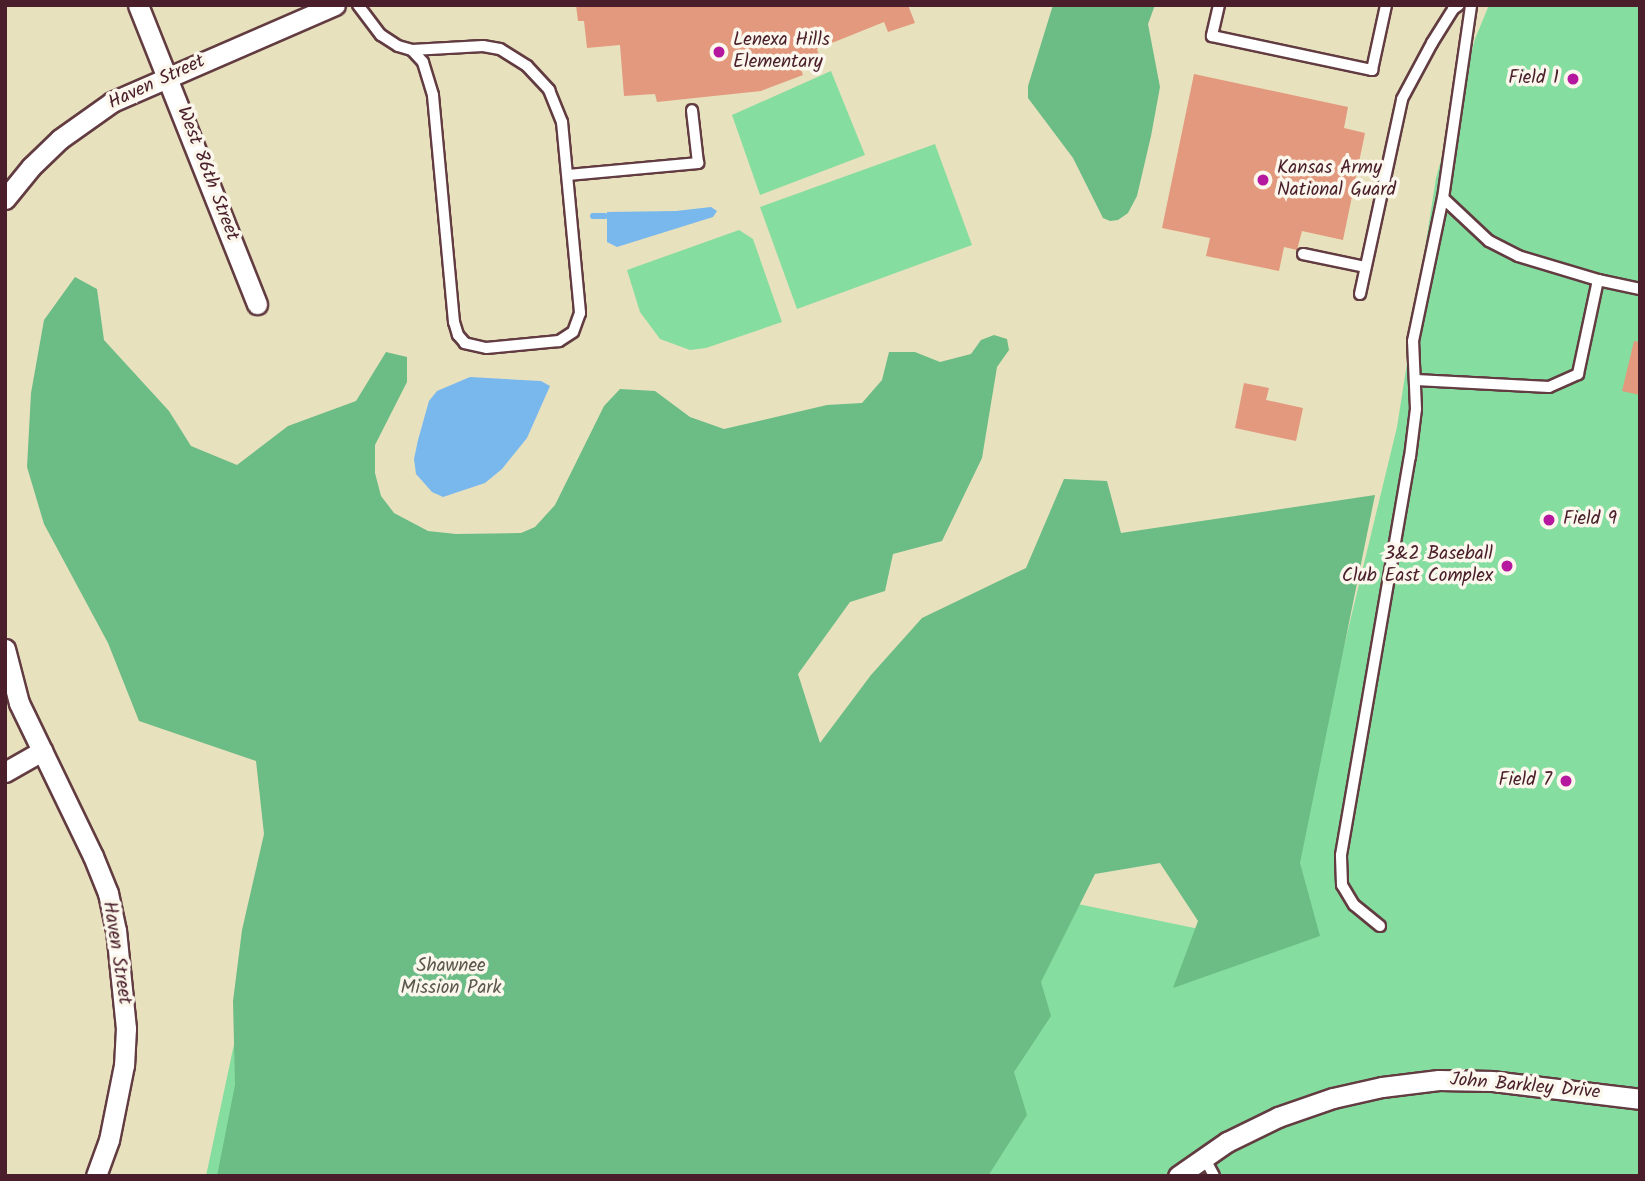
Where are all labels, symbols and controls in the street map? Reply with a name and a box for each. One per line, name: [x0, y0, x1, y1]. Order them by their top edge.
place label: Lenexa Hills Elementary: [733, 30, 830, 74]
marker: Lenexa Hills Elementary: [711, 44, 727, 60]
street label: Haven Street: [105, 51, 209, 115]
place label: Field 1: [1508, 68, 1559, 90]
marker: Field 1: [1565, 71, 1581, 87]
street label: West 86th Street: [171, 104, 243, 244]
place label: Kansas Army National Guard: [1277, 158, 1396, 202]
marker: Kansas Army National Guard: [1255, 172, 1271, 188]
place label: Field 9: [1563, 509, 1617, 531]
marker: Field 9: [1541, 512, 1557, 528]
place label: 3&2 Baseball Club East Complex: [1342, 544, 1493, 588]
marker: 3&2 Baseball Club East Complex: [1499, 558, 1515, 574]
place label: Field 7: [1498, 770, 1552, 792]
marker: Field 7: [1558, 773, 1574, 789]
street label: Haven Street: [97, 900, 135, 1006]
park label: Shawnee Mission Park: [400, 956, 502, 1000]
street label: John Barkley Drive: [1449, 1069, 1601, 1105]

